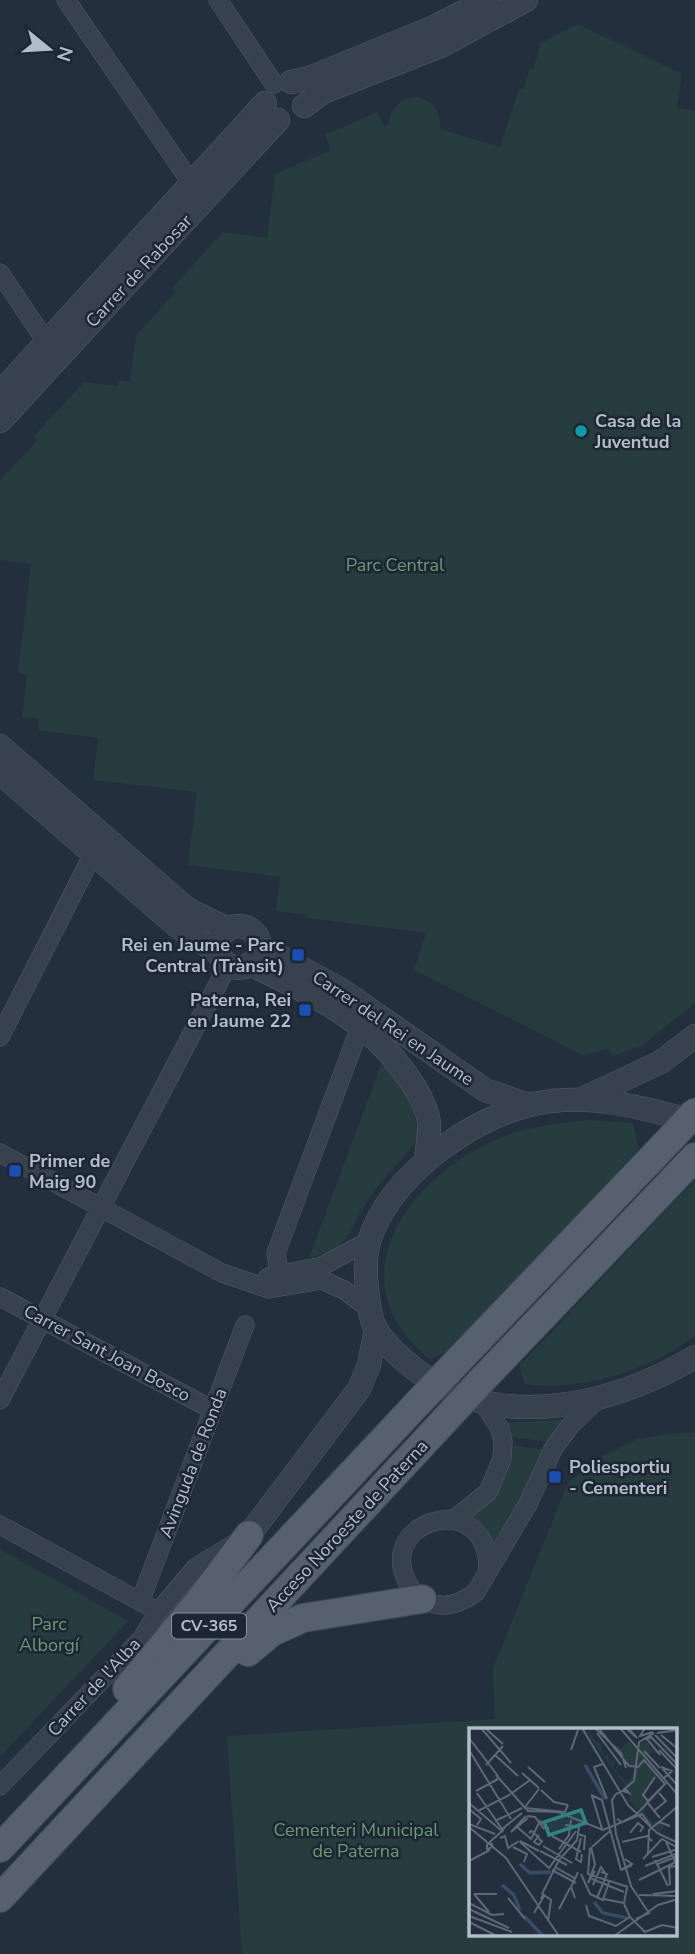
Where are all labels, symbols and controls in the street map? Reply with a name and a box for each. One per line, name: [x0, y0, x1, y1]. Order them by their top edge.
north arrow: [14, 14, 84, 84]
text: N: [50, 43, 79, 65]
street label: Carrer de Rabosar: [80, 209, 198, 333]
place label: Casa de la Juventud: [594, 409, 681, 454]
marker: Casa de la Juventud: [573, 423, 589, 439]
park label: Parc Central: [346, 553, 445, 577]
place label: Rei en Jaume - Parc Central (Trànsit): [121, 933, 284, 978]
marker: Rei en Jaume - Parc Central (Trànsit): [290, 947, 306, 963]
street label: Carrer del Rei en Jaume: [308, 965, 478, 1091]
place label: Paterna, Rei en Jaume 22: [187, 988, 291, 1033]
marker: Paterna, Rei en Jaume 22: [297, 1002, 313, 1018]
place label: Primer de Maig 90: [29, 1149, 110, 1194]
marker: Primer de Maig 90: [7, 1163, 23, 1179]
street label: Carrer Sant Joan Bosco: [19, 1299, 195, 1407]
street label: Avinguda de Ronda: [153, 1385, 233, 1541]
street label: Acceso Noroeste de Paterna: [261, 1435, 433, 1617]
place label: Poliesportiu - Cementeri: [569, 1455, 670, 1500]
marker: Poliesportiu - Cementeri: [547, 1469, 563, 1485]
park label: Parc Alborgí: [19, 1612, 80, 1657]
road number: CV-365: [172, 1614, 246, 1638]
street label: Carrer de l'Alba: [42, 1633, 146, 1741]
inset map: [469, 1728, 678, 1937]
park label: Cementeri Municipal de Paterna: [273, 1818, 439, 1863]

